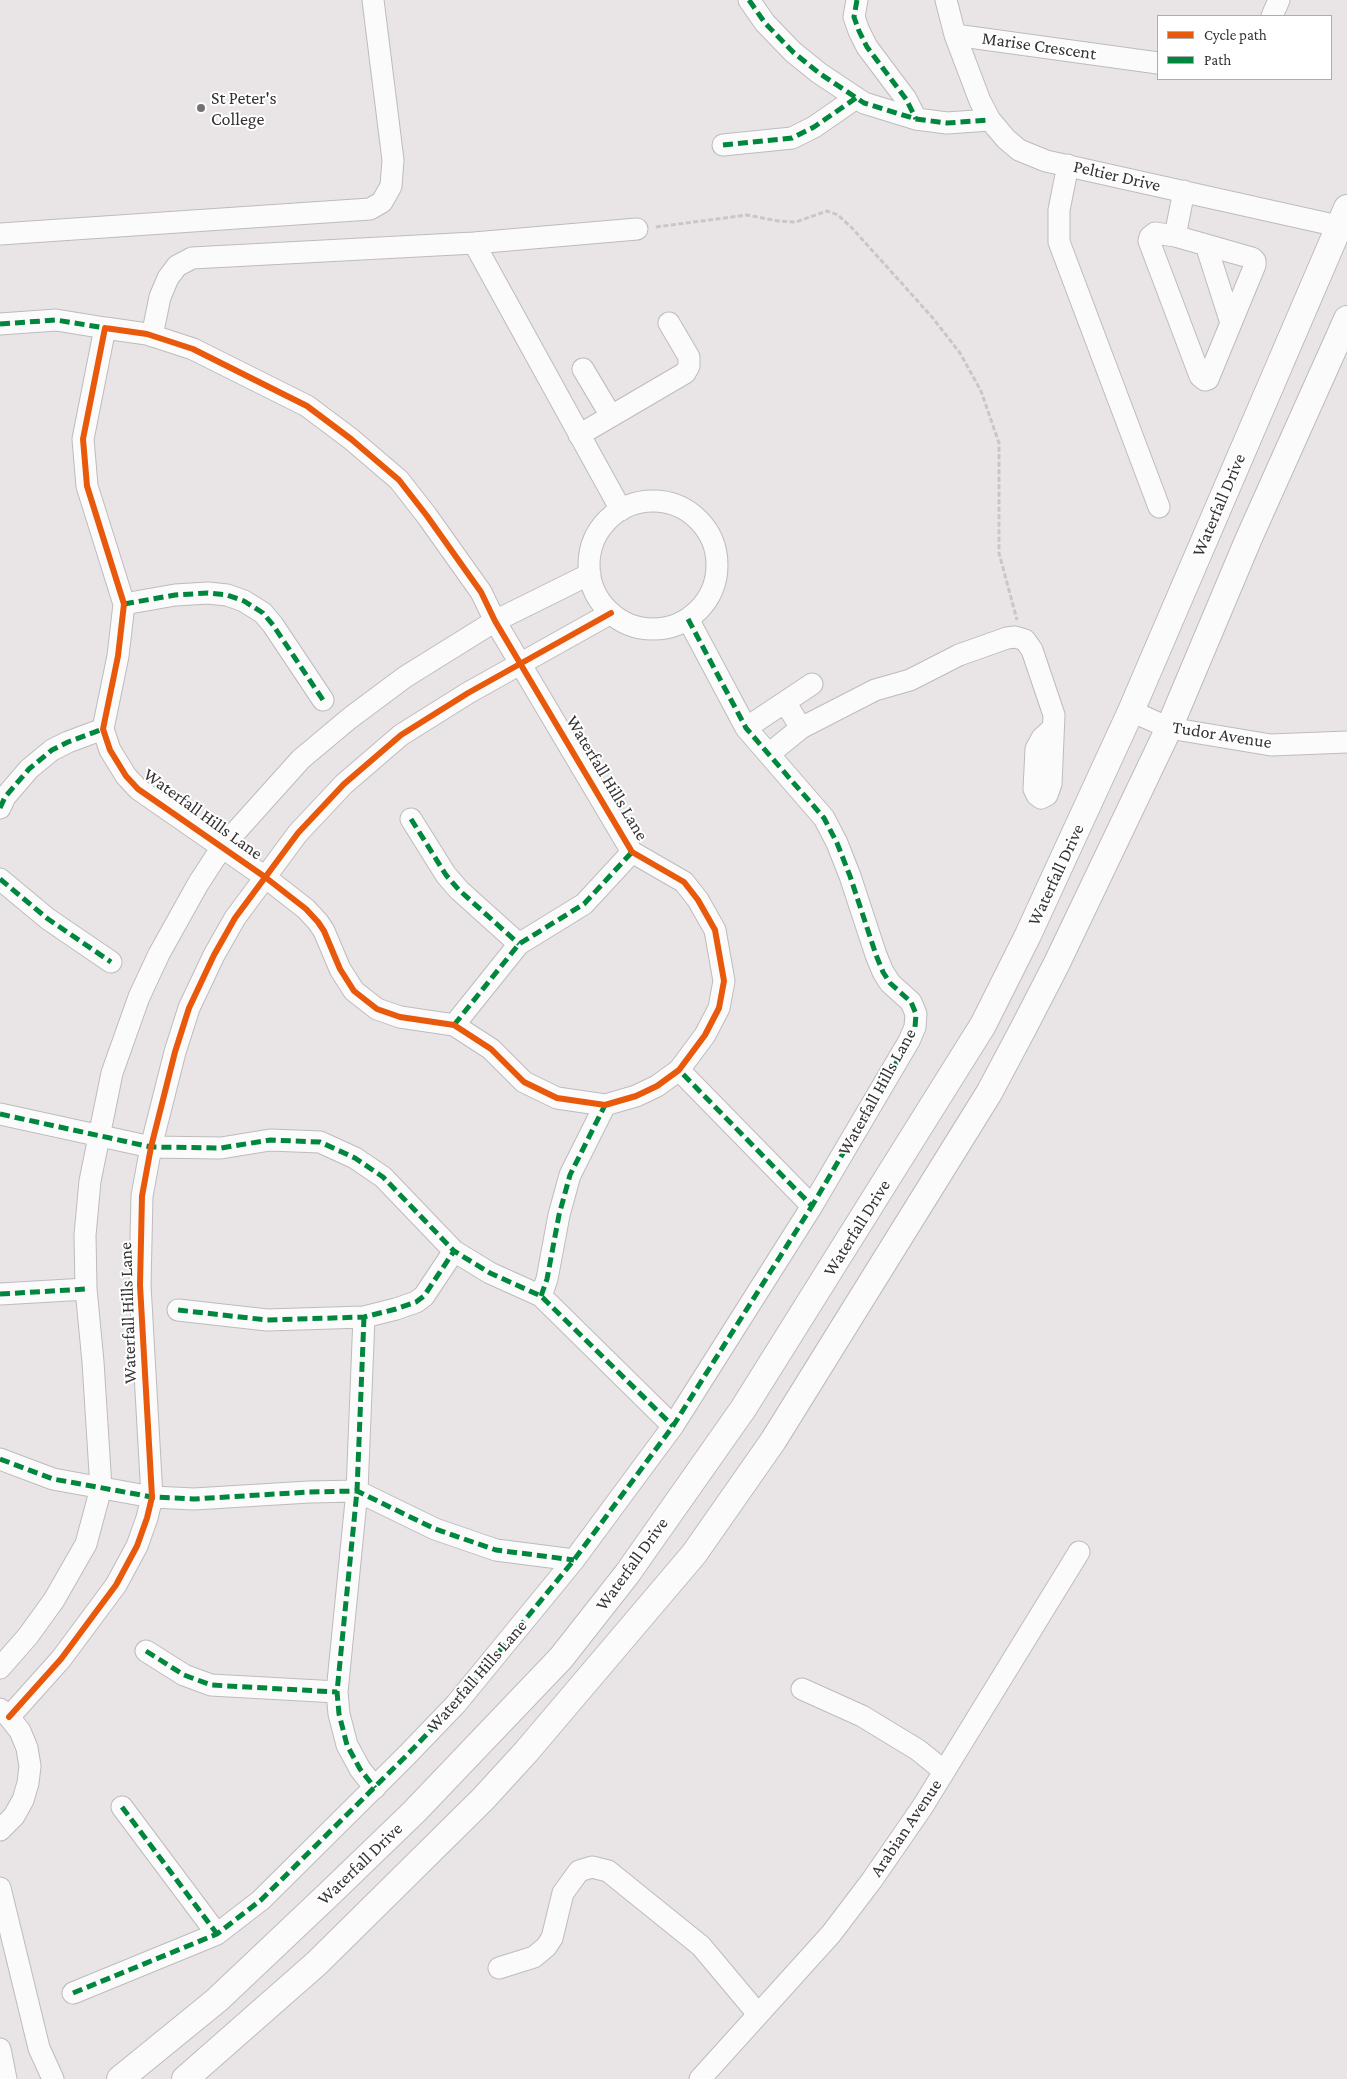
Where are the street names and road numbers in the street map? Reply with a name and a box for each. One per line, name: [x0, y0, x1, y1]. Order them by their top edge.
street label: Marise Crescent: [980, 27, 1098, 65]
street label: Peltier Drive: [1071, 155, 1163, 197]
street label: Waterfall Drive: [1188, 450, 1250, 560]
street label: Waterfall Hills Lane: [561, 712, 653, 844]
street label: Tudor Avenue: [1171, 716, 1273, 754]
street label: Waterfall Hills Lane: [139, 764, 267, 864]
street label: Waterfall Drive: [1023, 821, 1089, 929]
street label: Waterfall Hills Lane: [833, 1025, 921, 1159]
street label: Waterfall Drive: [819, 1176, 895, 1280]
street label: Waterfall Hills Lane: [115, 1242, 141, 1384]
street label: Waterfall Drive: [591, 1513, 673, 1615]
street label: Waterfall Hills Lane: [422, 1615, 532, 1737]
street label: Arabian Avenue: [865, 1775, 947, 1881]
street label: Waterfall Drive: [313, 1818, 407, 1910]

